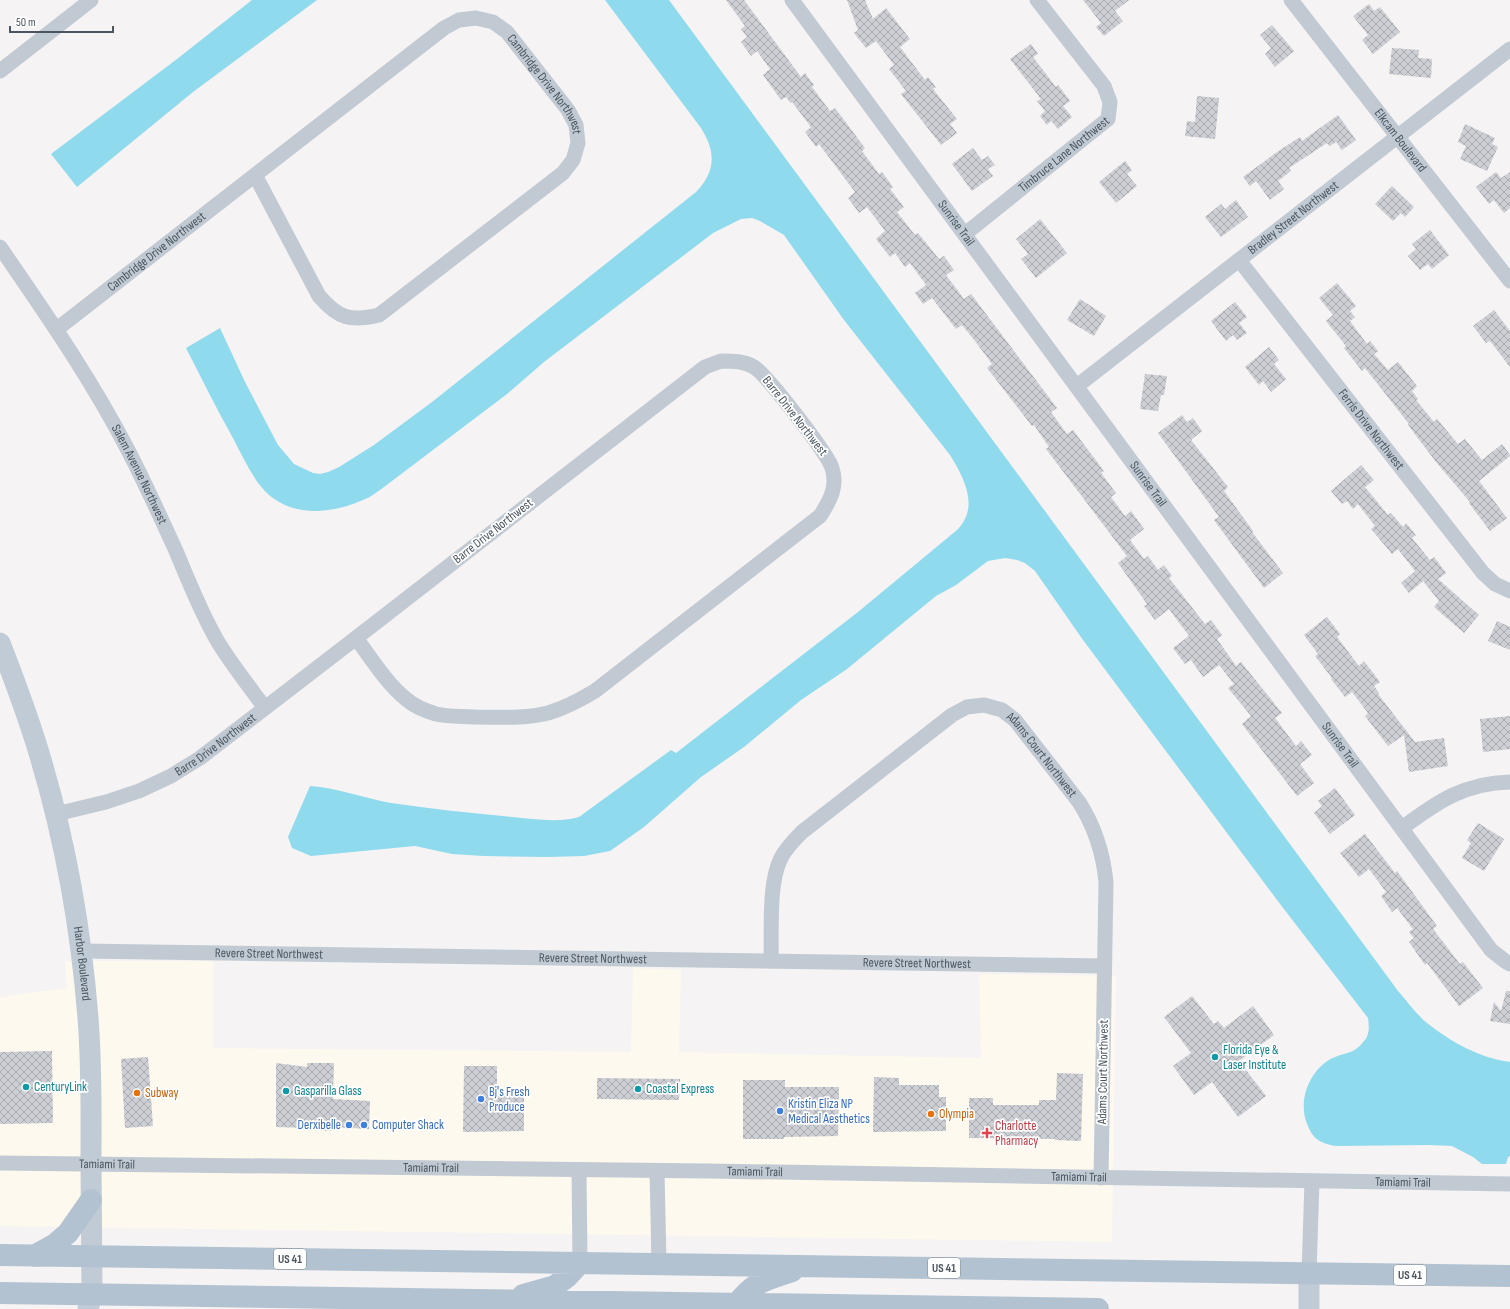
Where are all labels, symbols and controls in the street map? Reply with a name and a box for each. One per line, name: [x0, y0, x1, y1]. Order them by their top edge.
scale bar: [10, 8, 113, 34]
text: 50 m: [16, 15, 36, 30]
street label: Cambridge Drive Northwest: [504, 31, 585, 135]
street label: Elkcam Boulevard: [1371, 105, 1430, 175]
street label: Timbruce Lane Northwest: [1015, 113, 1113, 196]
street label: Bradley Street Northwest: [1245, 177, 1342, 258]
street label: Sunrise Trail: [934, 197, 978, 249]
street label: Cambridge Drive Northwest: [104, 208, 209, 295]
street label: Barre Drive Northwest: [759, 373, 831, 459]
street label: Ferris Drive Northwest: [1335, 386, 1408, 473]
street label: Salem Avenue Northwest: [108, 422, 171, 527]
street label: Sunrise Trail: [1126, 458, 1170, 510]
street label: Barre Drive Northwest: [450, 495, 536, 567]
street label: Adams Court Northwest: [1003, 708, 1080, 801]
street label: Barre Drive Northwest: [172, 710, 259, 780]
street label: Sunrise Trail: [1318, 719, 1362, 771]
street label: Harbor Boulevard: [70, 925, 95, 1002]
street label: Revere Street Northwest: [215, 945, 323, 963]
street label: Revere Street Northwest: [539, 950, 647, 967]
street label: Revere Street Northwest: [863, 954, 971, 972]
street label: Adams Court Northwest: [1094, 1020, 1112, 1125]
place label: Florida Eye & Laser Institute: [1223, 1042, 1286, 1073]
marker: Florida Eye & Laser Institute: [1210, 1052, 1220, 1062]
place label: CenturyLink: [34, 1079, 87, 1095]
place label: Coastal Express: [646, 1081, 715, 1097]
marker: CenturyLink: [21, 1082, 31, 1092]
place label: Gasparilla Glass: [294, 1083, 362, 1099]
place label: Bj's Fresh Produce: [489, 1084, 530, 1115]
marker: Coastal Express: [633, 1084, 643, 1094]
place label: Subway: [145, 1085, 178, 1101]
marker: Gasparilla Glass: [281, 1086, 291, 1096]
marker: Subway: [132, 1088, 142, 1098]
marker: Bj's Fresh Produce: [476, 1094, 486, 1104]
place label: Kristin Eliza NP Medical Aesthetics: [788, 1096, 870, 1127]
marker: Kristin Eliza NP Medical Aesthetics: [775, 1106, 785, 1116]
place label: Olympia: [939, 1106, 974, 1122]
marker: Olympia: [926, 1109, 936, 1119]
place label: Derxibelle: [298, 1117, 341, 1133]
place label: Computer Shack: [372, 1117, 444, 1133]
place label: Charlotte Pharmacy: [995, 1118, 1038, 1149]
marker: Derxibelle: [344, 1120, 354, 1130]
marker: Computer Shack: [359, 1120, 369, 1130]
marker: Charlotte Pharmacy: [982, 1128, 992, 1138]
street label: Tamiami Trail: [79, 1156, 135, 1173]
street label: Tamiami Trail: [403, 1160, 459, 1176]
street label: Tamiami Trail: [727, 1163, 783, 1180]
street label: Tamiami Trail: [1051, 1169, 1107, 1185]
street label: Tamiami Trail: [1375, 1174, 1431, 1191]
road number: US 41: [274, 1249, 306, 1269]
road number: US 41: [928, 1258, 960, 1278]
road number: US 41: [1394, 1265, 1426, 1285]

